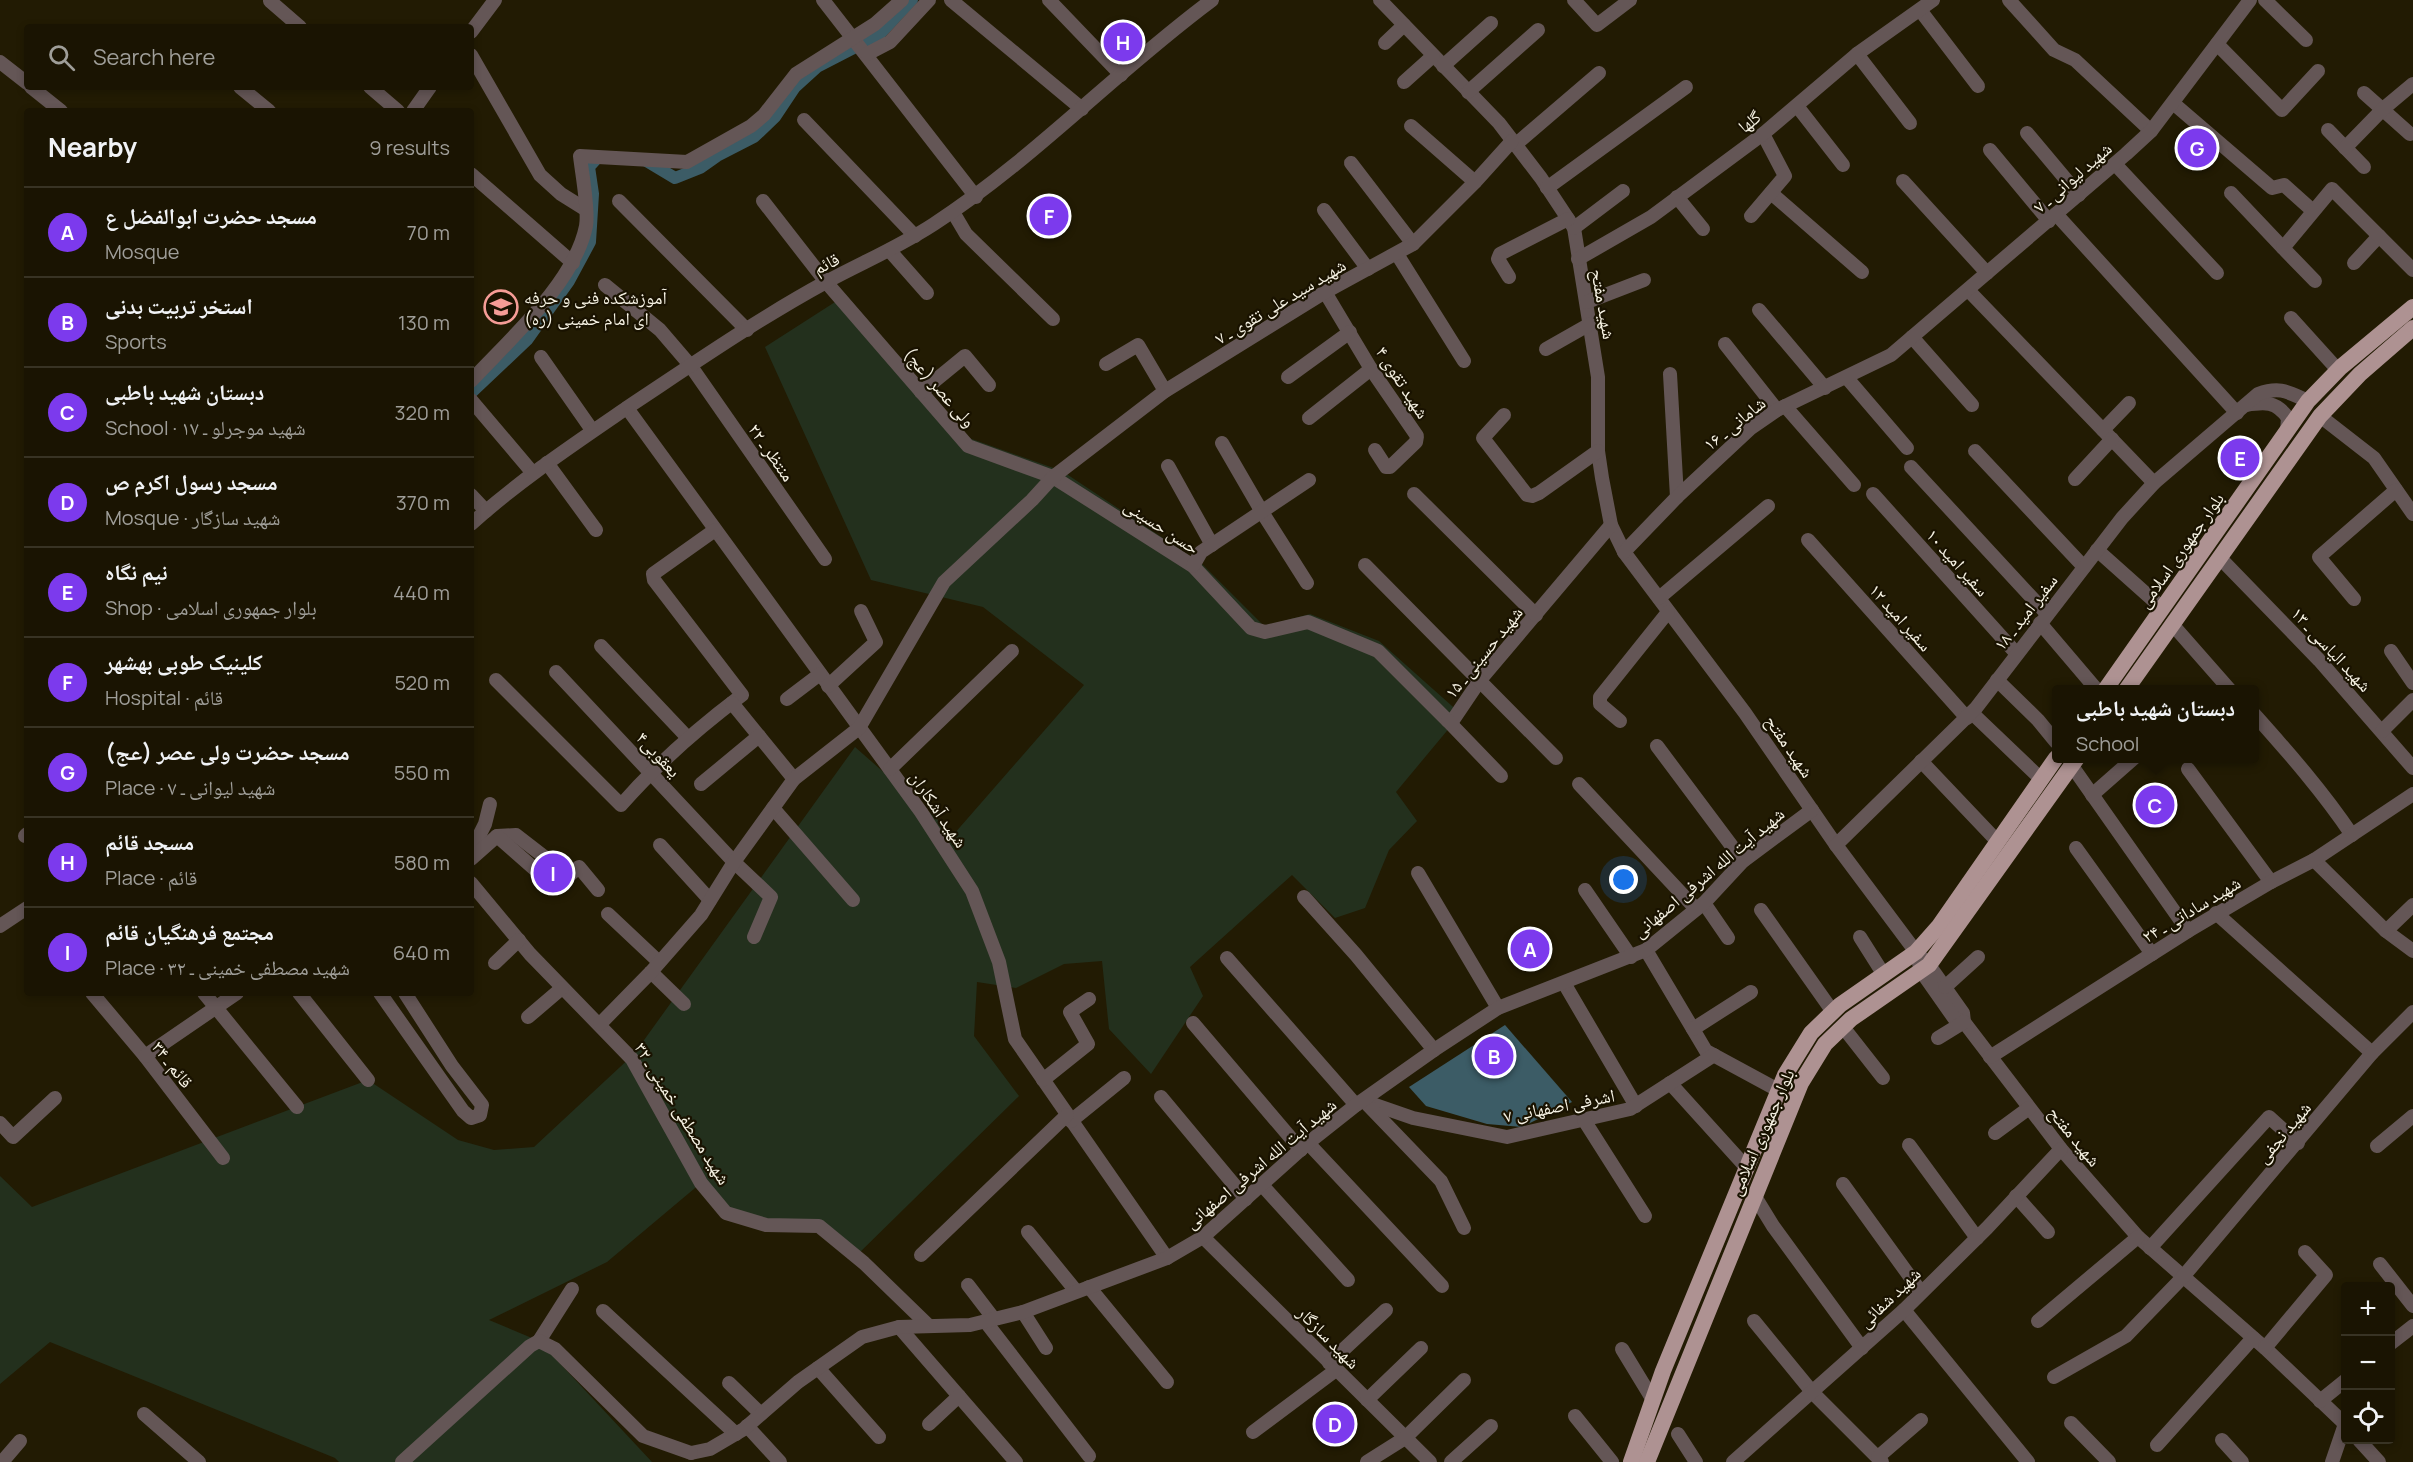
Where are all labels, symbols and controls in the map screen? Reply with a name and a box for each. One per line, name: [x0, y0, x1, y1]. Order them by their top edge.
pin: H: [1104, 20, 1142, 64]
search box: [24, 24, 474, 90]
icon: search: [45, 41, 78, 74]
text: Search here: [93, 42, 215, 72]
street label: گلها: [1732, 104, 1766, 138]
pin: G: [2178, 126, 2216, 170]
text: Nearby: [48, 129, 137, 165]
text: 9 results: [369, 134, 450, 161]
street label: شهید لیوانی ـ ۷: [2028, 136, 2116, 218]
pin: F: [1030, 194, 1068, 238]
text: مسجد حضرت ابوالفضل ع: [105, 201, 317, 231]
text: A: [61, 219, 74, 246]
text: 70 m: [407, 219, 450, 246]
text: Mosque: [105, 238, 179, 265]
street label: قائم: [809, 246, 844, 281]
street label: شهید سید علی تقوی ـ ۷: [1210, 252, 1350, 350]
street label: شهید مفتح: [1585, 267, 1622, 341]
place label: آموزشکده فنی و حرفه ای امام خمینی (ره): [524, 285, 667, 331]
school or university icon: آموزشکده فنی و حرفه ای امام خمینی (ره): [483, 289, 519, 325]
text: استخر تربیت بدنی: [105, 291, 253, 321]
text: B: [61, 309, 74, 336]
text: 130 m: [398, 309, 450, 336]
text: Sports: [105, 328, 167, 355]
street label: شهید تقوی ۴: [1371, 341, 1435, 423]
street label: ولی عصر (عج): [898, 342, 981, 433]
text: دبستان شهید باطبی: [105, 377, 264, 407]
street label: شامانی ـ ۱۶: [1698, 391, 1770, 455]
text: C: [60, 399, 75, 426]
text: 320 m: [394, 399, 450, 426]
text: School · شهید موجرلو ـ ۱۷: [105, 414, 306, 441]
street label: منتظر ـ ۲۲: [743, 418, 801, 486]
pin: E: [2220, 436, 2260, 480]
text: مسجد رسول اکرم ص: [105, 467, 278, 497]
street label: بلوار جمهوری اسلامی: [2131, 487, 2229, 613]
text: D: [60, 489, 75, 516]
text: 370 m: [396, 489, 450, 516]
street label: حسن حسینی: [1120, 493, 1204, 559]
text: Mosque · شهید سازگار: [105, 504, 280, 531]
street label: سفیر امید ۱۰: [1921, 523, 1995, 601]
text: نیم نگاه: [105, 557, 168, 587]
street label: سفیر امید ـ ۱۸: [1988, 569, 2062, 655]
street label: سفیر امید ۱۲: [1864, 578, 1938, 656]
text: E: [62, 579, 73, 606]
text: 440 m: [393, 579, 450, 606]
text: Shop · بلوار جمهوری اسلامی: [105, 594, 317, 621]
street label: شهید حسینی ـ ۱۵: [1438, 601, 1528, 703]
street label: شهید الیاسی ـ ۱۳: [2286, 601, 2378, 697]
text: کلینیک طوبی بهشهر: [105, 647, 263, 677]
text: F: [62, 669, 73, 696]
text: 520 m: [394, 669, 450, 696]
text: Hospital · قائم: [105, 684, 223, 711]
popup: [2052, 685, 2259, 763]
text: دبستان شهید باطبی: [2076, 693, 2235, 723]
street label: شهید مفتح: [1759, 710, 1820, 783]
street label: یعقوبی۴: [632, 726, 686, 782]
text: School: [2076, 730, 2139, 757]
text: مسجد حضرت ولی عصر (عج): [105, 737, 350, 767]
text: G: [60, 759, 75, 786]
text: 550 m: [394, 759, 450, 786]
street label: شهید آشکاران: [904, 766, 974, 852]
text: Place · شهید لیوانی ـ ۷: [105, 774, 275, 801]
pin: C: [2136, 782, 2174, 828]
street label: شهید آیت الله اشرفی اصفهانی: [1627, 801, 1789, 943]
text: مسجد قائم: [105, 827, 194, 857]
text: H: [60, 849, 75, 876]
text: 580 m: [394, 849, 450, 876]
pin: I: [534, 850, 572, 896]
text: Place · قائم: [105, 864, 197, 891]
your location: [1609, 865, 1638, 894]
street label: شهید ساداتی ـ ۲۴: [2137, 870, 2245, 948]
text: مجتمع فرهنگیان قائم: [105, 917, 274, 947]
pin: A: [1510, 926, 1550, 972]
text: I: [65, 939, 70, 966]
text: 640 m: [393, 939, 450, 966]
text: Place · شهید مصطفی خمینی ـ ۳۲: [105, 954, 350, 981]
pin: B: [1474, 1034, 1514, 1078]
street label: قائم ـ ۳۴: [146, 1035, 199, 1093]
street label: شهید مصطفی خمینی ـ ۳۲: [629, 1037, 737, 1189]
street label: بلوار جمهوری اسلامی: [1722, 1065, 1800, 1199]
street label: اشرفی اصفهانی ۷: [1501, 1082, 1617, 1128]
street label: شهید آیت الله اشرفی اصفهانی: [1179, 1092, 1341, 1234]
street label: شهید نجفی: [2250, 1096, 2316, 1168]
street label: شهید مفتح: [2043, 1101, 2107, 1172]
street label: شهید شفائی: [1853, 1261, 1925, 1333]
map controls: [2341, 1282, 2395, 1444]
button: +: [2341, 1282, 2395, 1336]
street label: شهید سازگار: [1292, 1300, 1366, 1374]
button: −: [2341, 1336, 2395, 1390]
button: locate: [2341, 1390, 2395, 1444]
pin: D: [1316, 1402, 1354, 1446]

